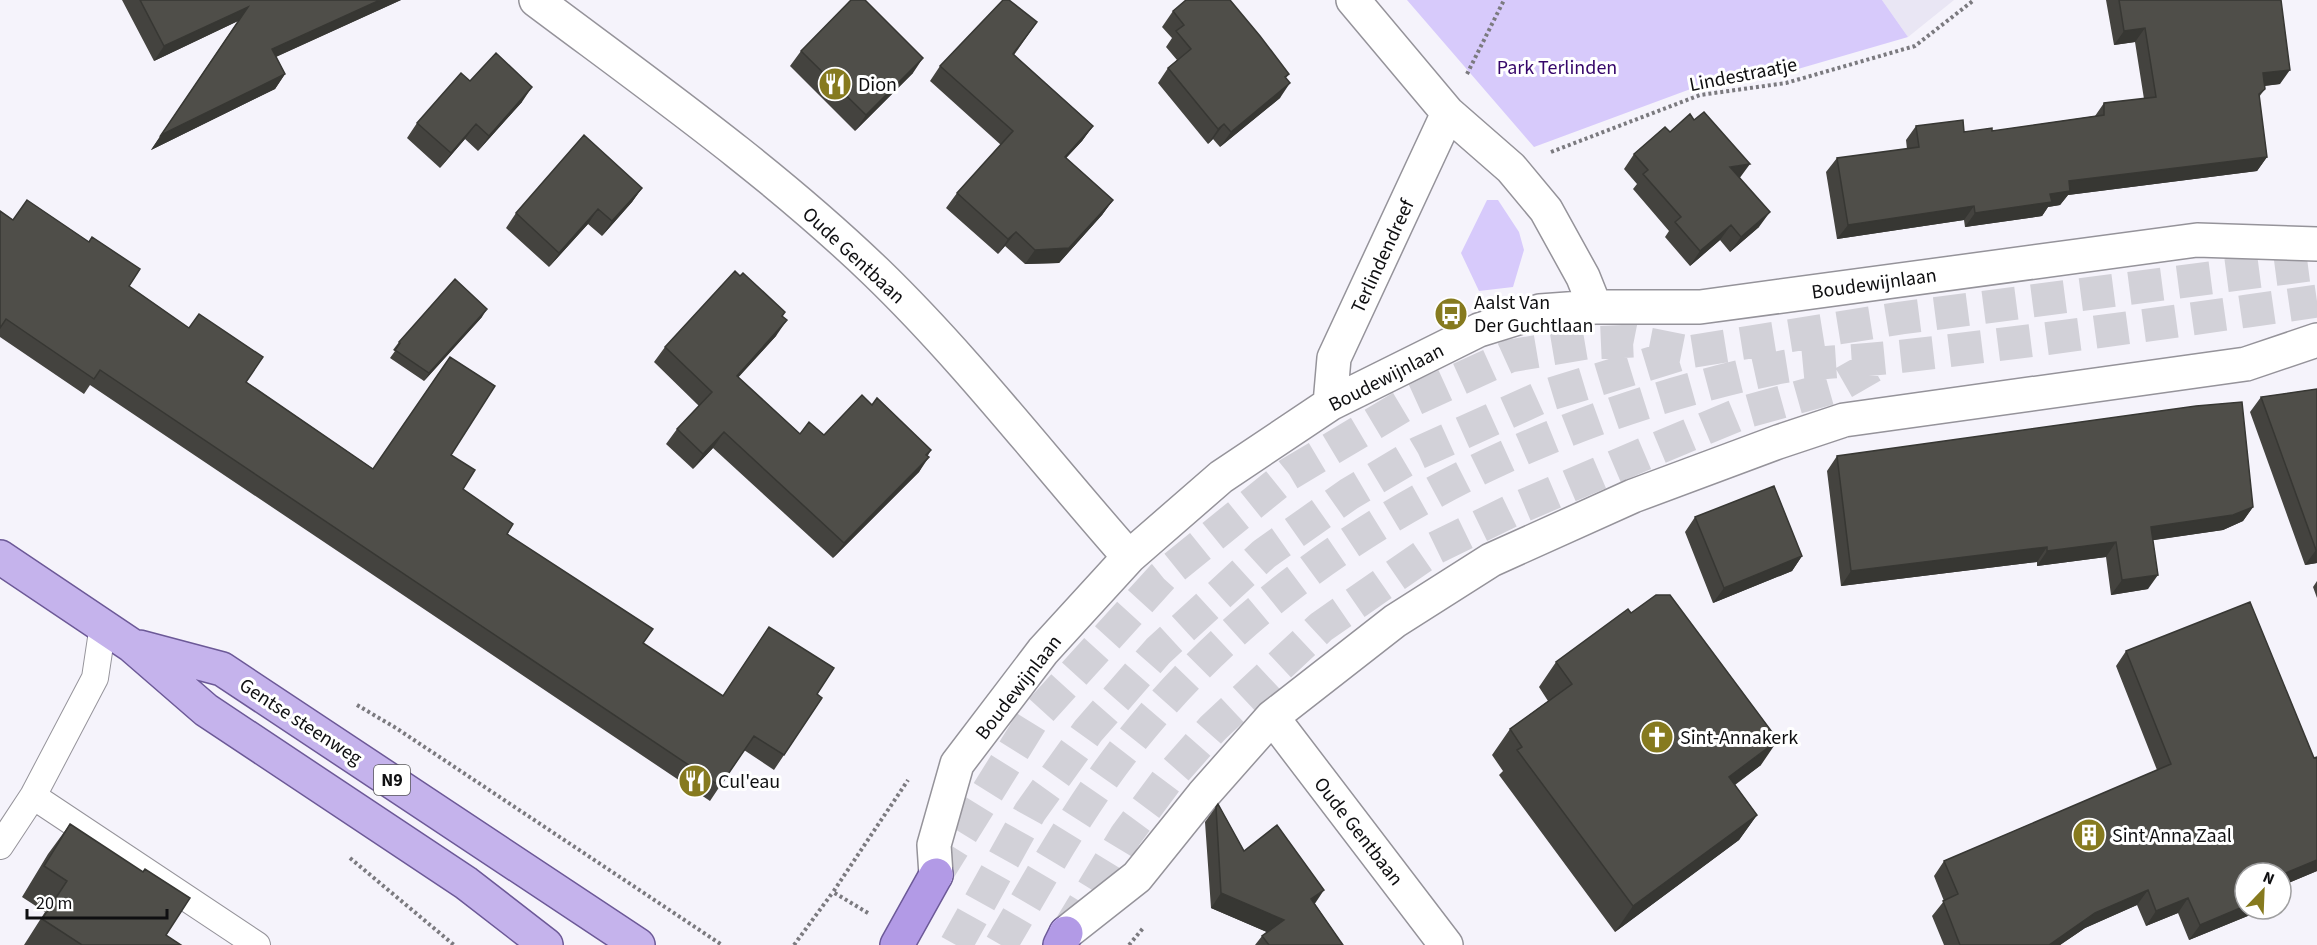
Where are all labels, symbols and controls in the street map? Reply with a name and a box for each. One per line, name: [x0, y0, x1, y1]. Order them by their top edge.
street label: Lindestraatje: [1687, 51, 1800, 99]
park label: Park Terlinden: [1497, 54, 1617, 82]
restaurant icon: Dion: [817, 66, 853, 102]
place label: Dion: [858, 71, 897, 99]
street label: Terlindendreef: [1344, 194, 1422, 318]
street label: Oude Gentbaan: [796, 201, 911, 311]
street label: Boudewijnlaan: [1810, 261, 1938, 307]
place label: Aalst Van Der Guchtlaan: [1474, 289, 1593, 340]
bus stop icon: Aalst Van Der Guchtlaan: [1433, 296, 1469, 332]
street label: Boudewijnlaan: [1324, 337, 1449, 419]
street label: Boudewijnlaan: [969, 629, 1069, 746]
street label: Gentse steenweg: [234, 672, 367, 772]
church icon: Sint-Annakerk: [1639, 719, 1675, 755]
place label: Sint-Annakerk: [1680, 724, 1798, 752]
restaurant icon: Cul'eau: [677, 763, 713, 799]
road number: N9: [374, 765, 410, 795]
place label: Cul'eau: [718, 768, 780, 796]
street label: Oude Gentbaan: [1307, 771, 1410, 892]
building icon: Sint Anna Zaal: [2071, 817, 2107, 853]
place label: Sint Anna Zaal: [2112, 822, 2232, 850]
north arrow: [2233, 861, 2293, 921]
text: N: [2259, 866, 2278, 890]
scale bar: [27, 882, 166, 920]
text: 20 m: [36, 891, 72, 916]

